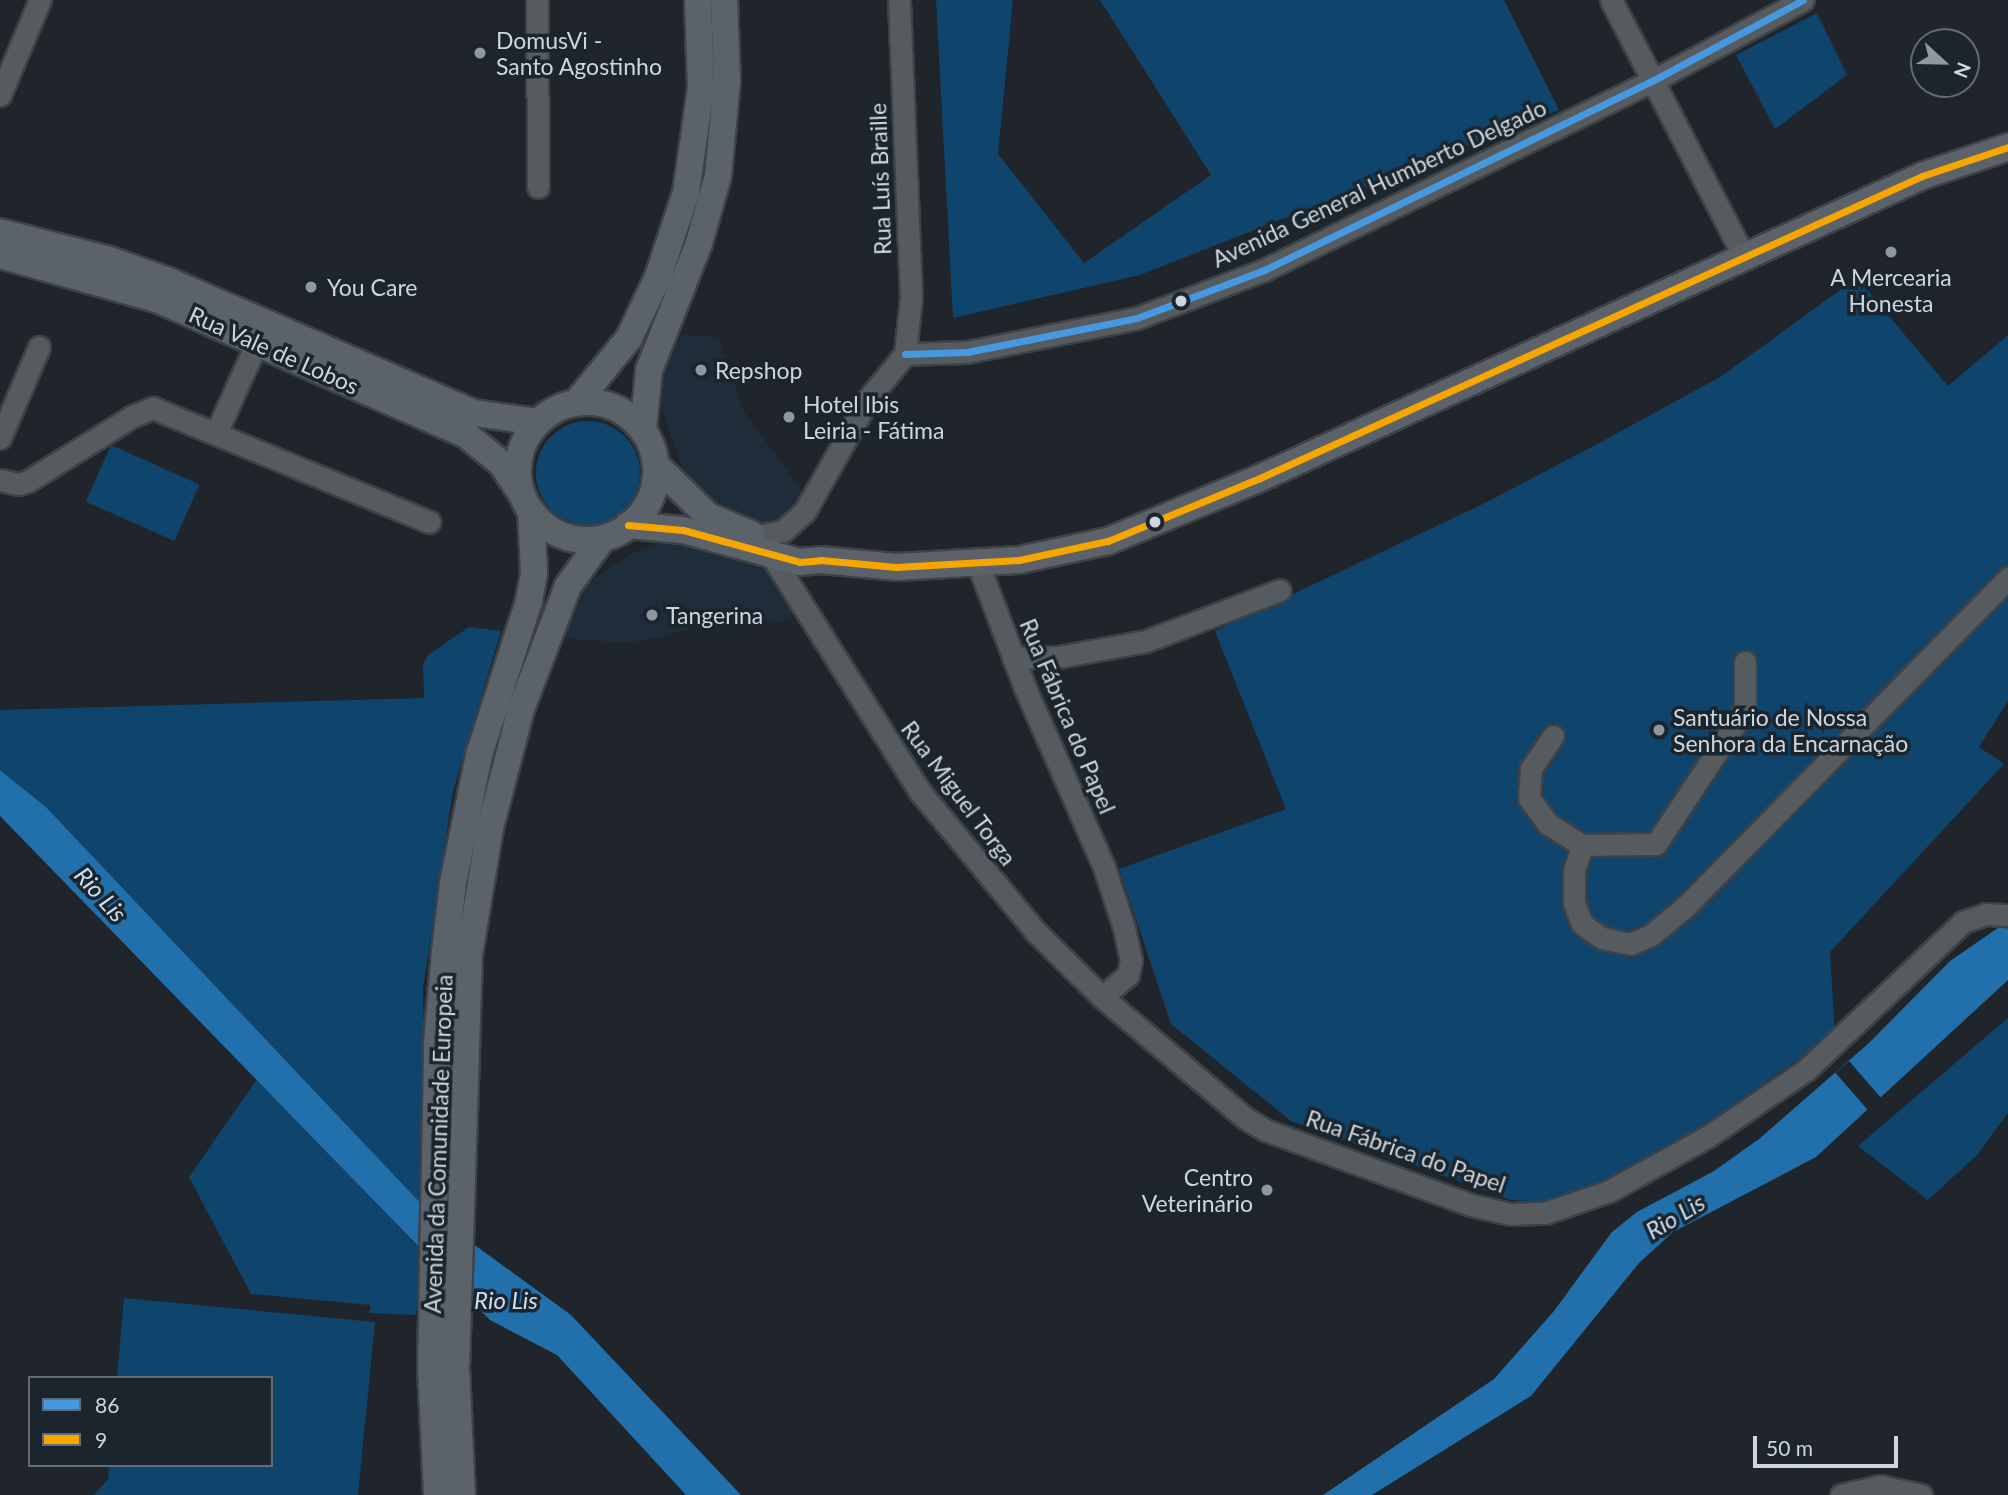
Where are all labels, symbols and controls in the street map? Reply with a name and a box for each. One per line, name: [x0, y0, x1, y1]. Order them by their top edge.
place label: DomusVi - Santo Agostinho: [496, 26, 663, 80]
north arrow: [1910, 28, 1980, 98]
marker: DomusVi - Santo Agostinho: [470, 43, 490, 63]
text: N: [1950, 59, 1976, 81]
street label: Avenida General Humberto Delgado: [1208, 93, 1550, 273]
street label: Rua Luís Braille: [864, 102, 896, 256]
marker: A Mercearia Honesta: [1883, 244, 1899, 260]
place label: A Mercearia Honesta: [1830, 263, 1952, 317]
place label: You Care: [327, 273, 417, 301]
marker: You Care: [301, 277, 321, 297]
unlabelled marker: [1174, 294, 1188, 308]
street label: Rua Vale de Lobos: [184, 300, 364, 400]
place label: Repshop: [715, 356, 802, 384]
marker: Repshop: [693, 362, 709, 378]
place label: Hotel Ibis Leiria - Fátima: [803, 390, 944, 444]
marker: Hotel Ibis Leiria - Fátima: [781, 409, 797, 425]
unlabelled marker: [1148, 515, 1162, 529]
place label: Tangerina: [666, 601, 763, 629]
marker: Tangerina: [644, 607, 660, 623]
street label: Rua Fábrica do Papel: [1014, 614, 1122, 818]
place label: Santuário de Nossa Senhora da Encarnação: [1673, 703, 1908, 757]
street label: Rua Miguel Torga: [896, 715, 1022, 871]
marker: Santuário de Nossa Senhora da Encarnação: [1651, 722, 1667, 738]
water label: Rio Lis: [69, 861, 133, 927]
street label: Avenida da Comunidade Europeia: [418, 974, 458, 1314]
street label: Rua Fábrica do Papel: [1303, 1104, 1509, 1198]
place label: Centro Veterinário: [1142, 1163, 1253, 1217]
marker: Centro Veterinário: [1259, 1182, 1275, 1198]
water label: Rio Lis: [1640, 1187, 1710, 1245]
water label: Rio Lis: [474, 1286, 538, 1314]
legend: [28, 1376, 273, 1467]
text: 86: [95, 1392, 119, 1417]
scale bar: [1756, 1422, 1901, 1466]
text: 9: [95, 1427, 107, 1452]
text: 50 m: [1766, 1435, 1813, 1460]

